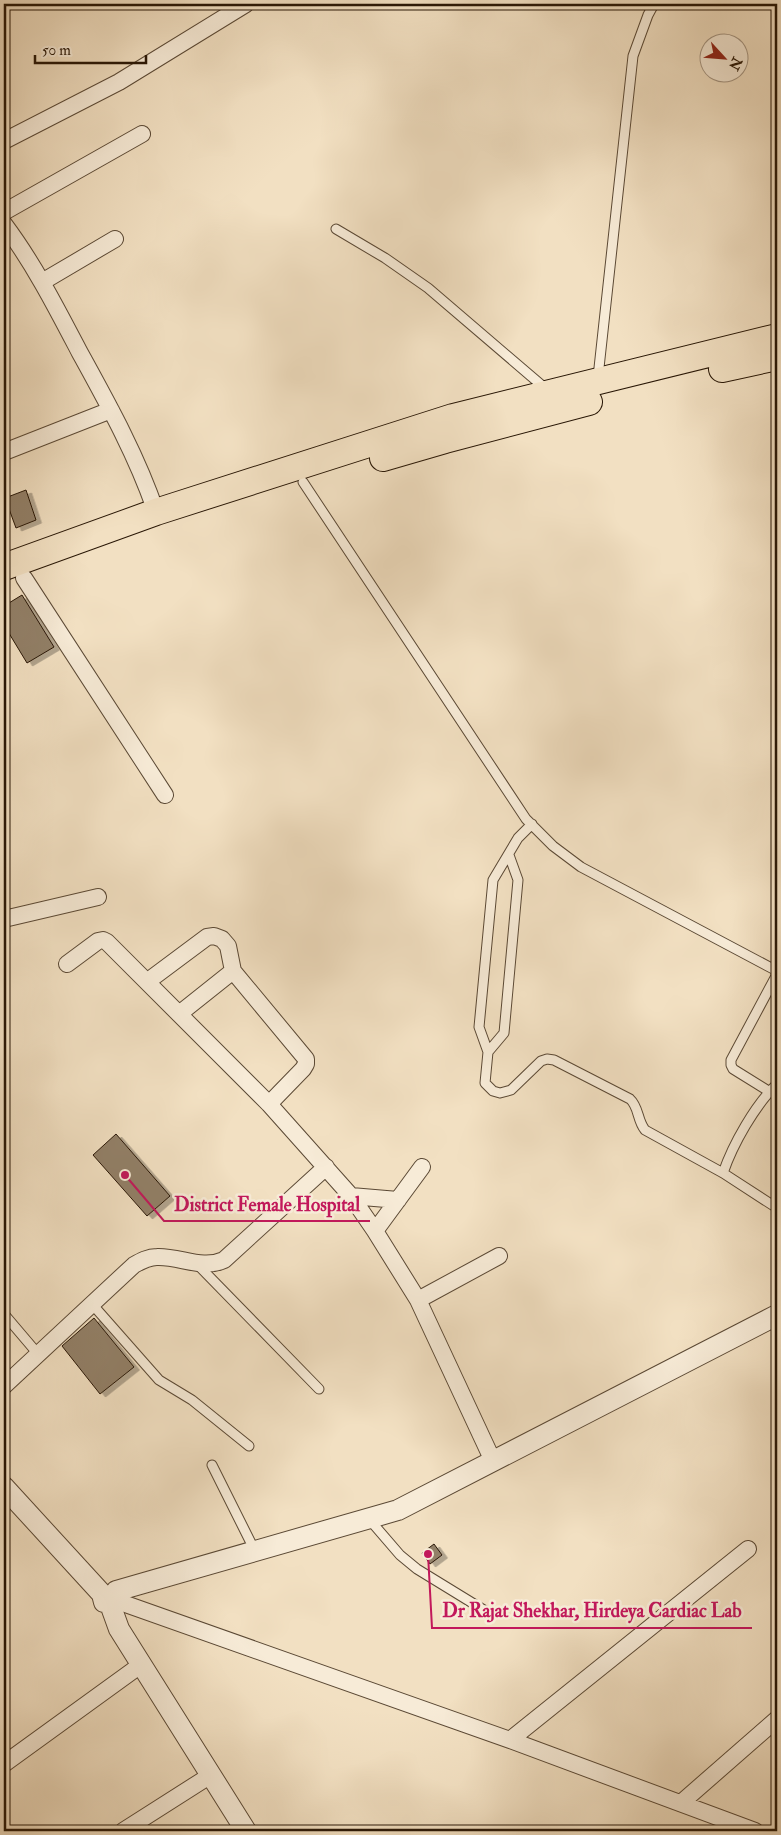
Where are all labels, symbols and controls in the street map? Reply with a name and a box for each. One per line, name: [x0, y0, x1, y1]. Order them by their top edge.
scale bar: [35, 32, 146, 64]
north arrow: [698, 32, 748, 82]
text: 50 m: [42, 41, 71, 60]
text: N: [725, 53, 746, 73]
callout: District Female Hospital: [164, 1187, 370, 1221]
text: District Female Hospital: [174, 1193, 360, 1218]
callout: Dr Rajat Shekhar, Hirdeya Cardiac Lab: [432, 1594, 752, 1628]
text: Dr Rajat Shekhar, Hirdeya Cardiac Lab: [442, 1599, 742, 1624]

